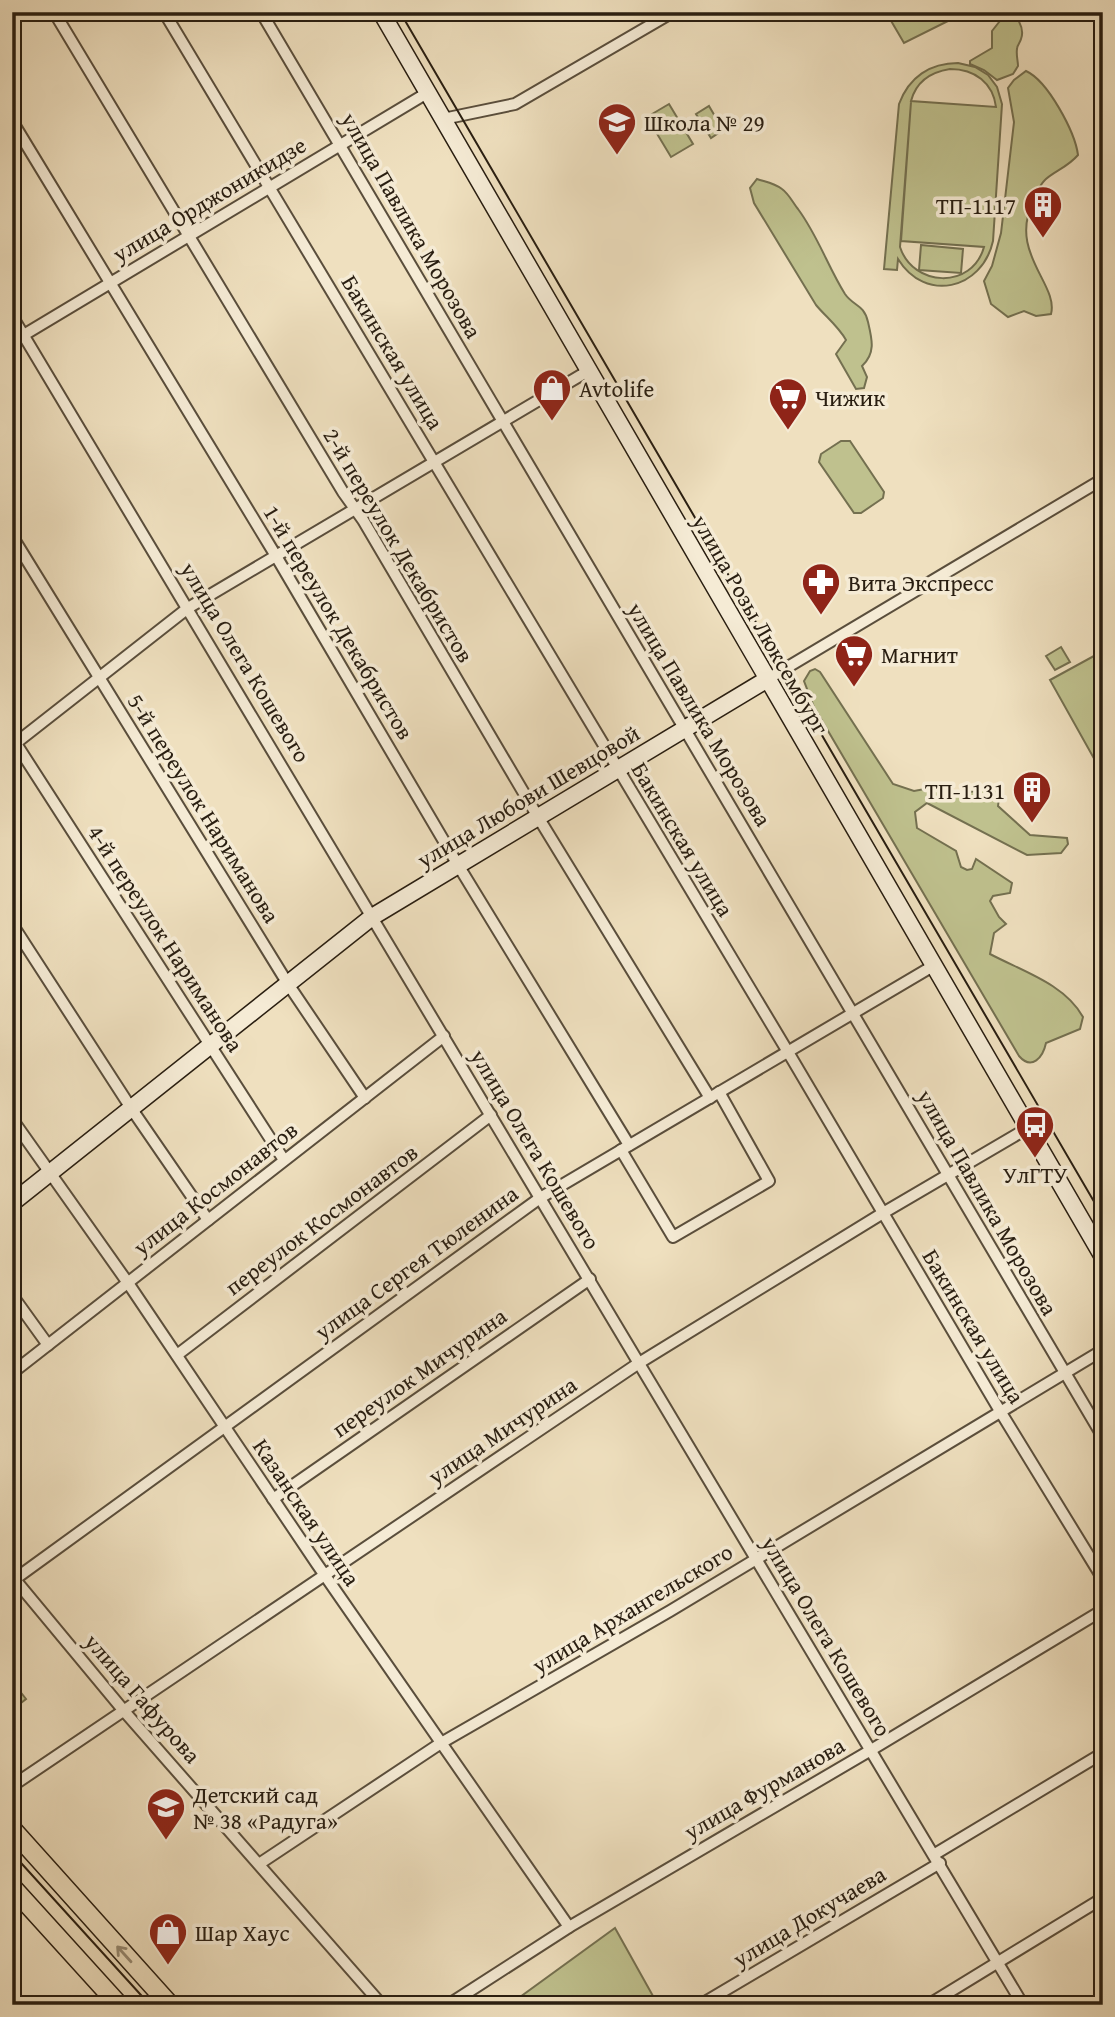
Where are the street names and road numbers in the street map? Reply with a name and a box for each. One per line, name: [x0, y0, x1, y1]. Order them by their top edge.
street label: улица Павлика Морозова: [333, 105, 490, 344]
street label: улица Орджоникидзе: [105, 128, 312, 270]
street label: Бакинская улица: [334, 268, 452, 436]
street label: 2-й переулок Декабристов: [316, 421, 482, 669]
street label: 1-й переулок Декабристов: [256, 498, 422, 746]
street label: улица Розы Люксембург: [684, 507, 838, 740]
street label: улица Олега Кошевого: [172, 555, 319, 769]
street label: улица Павлика Морозова: [619, 595, 780, 832]
street label: 5-й переулок Нариманова: [120, 687, 288, 929]
street label: улица Любови Шевцовой: [410, 716, 646, 876]
street label: Бакинская улица: [624, 755, 742, 923]
street label: 4-й переулок Нариманова: [80, 818, 252, 1058]
street label: улица Олега Кошевого: [462, 1042, 609, 1256]
street label: улица Павлика Морозова: [909, 1082, 1066, 1321]
street label: улица Космонавтов: [125, 1113, 304, 1263]
street label: переулок Космонавтов: [218, 1135, 424, 1303]
street label: улица Сергея Тюленина: [307, 1177, 525, 1348]
street label: Бакинская улица: [915, 1242, 1033, 1410]
street label: переулок Мичурина: [325, 1299, 513, 1445]
street label: улица Мичурина: [420, 1368, 583, 1493]
street label: Казанская улица: [245, 1432, 369, 1592]
street label: улица Олега Кошевого: [753, 1529, 900, 1743]
street label: улица Архангельского: [525, 1535, 739, 1682]
street label: улица Гафурова: [77, 1625, 209, 1770]
street label: улица Фурманова: [677, 1728, 851, 1848]
street label: улица Докучаева: [725, 1857, 892, 1975]

